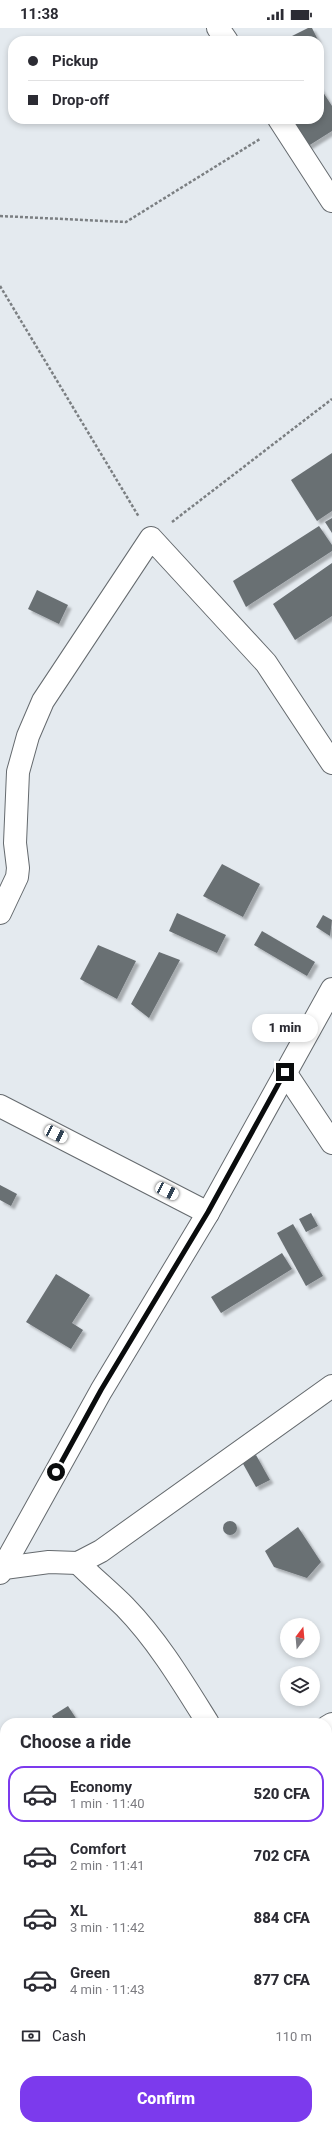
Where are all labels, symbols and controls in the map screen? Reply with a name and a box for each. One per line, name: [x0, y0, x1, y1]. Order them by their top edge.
text: 11:38: [20, 5, 59, 23]
text: Pickup: [52, 52, 98, 70]
text: Drop-off: [52, 91, 109, 109]
callout: 1 min: [252, 1014, 318, 1042]
text: 1 min: [269, 1020, 301, 1035]
route end: [276, 1063, 294, 1081]
car: [43, 1123, 69, 1145]
car: [154, 1180, 180, 1202]
route start: [47, 1463, 65, 1481]
north arrow: [280, 1618, 320, 1658]
map controls: [280, 1618, 320, 1706]
button: layers: [280, 1666, 320, 1706]
text: Choose a ride: [20, 1731, 131, 1752]
icon: car: [22, 1776, 58, 1812]
text: Economy: [70, 1778, 132, 1796]
text: 520 CFA: [254, 1785, 310, 1803]
text: 1 min · 11:40: [70, 1796, 145, 1811]
icon: car: [22, 1838, 58, 1874]
text: Comfort: [70, 1840, 126, 1858]
text: 702 CFA: [254, 1847, 310, 1865]
text: 2 min · 11:41: [70, 1858, 145, 1873]
icon: car: [22, 1900, 58, 1936]
text: XL: [70, 1902, 88, 1920]
text: 884 CFA: [254, 1909, 310, 1927]
text: 3 min · 11:42: [70, 1920, 145, 1935]
icon: car: [22, 1962, 58, 1998]
text: Green: [70, 1964, 110, 1982]
text: 877 CFA: [254, 1971, 310, 1989]
text: 4 min · 11:43: [70, 1982, 145, 1997]
icon: cash: [20, 2025, 42, 2047]
text: Cash: [52, 2027, 86, 2045]
text: 110 m: [275, 2029, 312, 2044]
button: Confirm: [20, 2076, 312, 2122]

